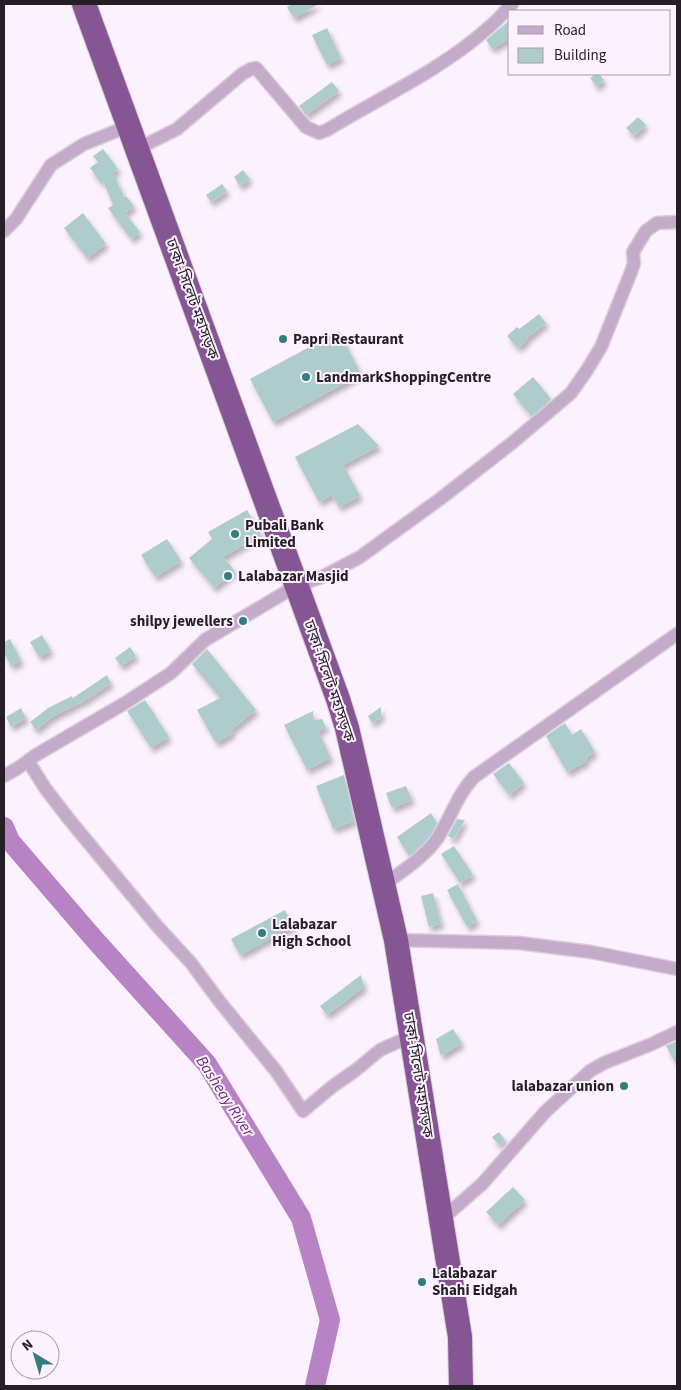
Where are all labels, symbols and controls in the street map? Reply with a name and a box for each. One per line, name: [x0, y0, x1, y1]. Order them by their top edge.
legend: [508, 10, 671, 75]
text: Road: [554, 20, 586, 41]
text: Building: [554, 45, 607, 66]
street label: ঢাকা-সিলেট মহাসড়ক: [160, 235, 224, 363]
place label: Papri Restaurant: [293, 329, 404, 350]
marker: Papri Restaurant: [277, 333, 289, 345]
place label: LandmarkShoppingCentre: [316, 367, 492, 388]
marker: LandmarkShoppingCentre: [300, 371, 312, 383]
place label: Pubali Bank Limited: [245, 515, 325, 553]
marker: Pubali Bank Limited: [229, 528, 241, 540]
place label: Lalabazar Masjid: [238, 566, 349, 587]
marker: Lalabazar Masjid: [222, 570, 234, 582]
place label: shilpy jewellers: [130, 611, 233, 632]
marker: shilpy jewellers: [237, 615, 249, 627]
street label: ঢাকা-সিলেট মহাসড়ক: [298, 617, 360, 745]
place label: Lalabazar High School: [272, 914, 351, 952]
marker: Lalabazar High School: [256, 927, 268, 939]
street label: ঢাকা-সিলেট মহাসড়ক: [398, 1010, 438, 1140]
water label: Basheay River: [191, 1051, 260, 1142]
place label: lalabazar union: [512, 1076, 614, 1097]
marker: lalabazar union: [618, 1080, 630, 1092]
place label: Lalabazar Shahi Eidgah: [432, 1263, 518, 1301]
marker: Lalabazar Shahi Eidgah: [416, 1276, 428, 1288]
north arrow: [10, 1330, 60, 1380]
text: N: [18, 1335, 37, 1356]

